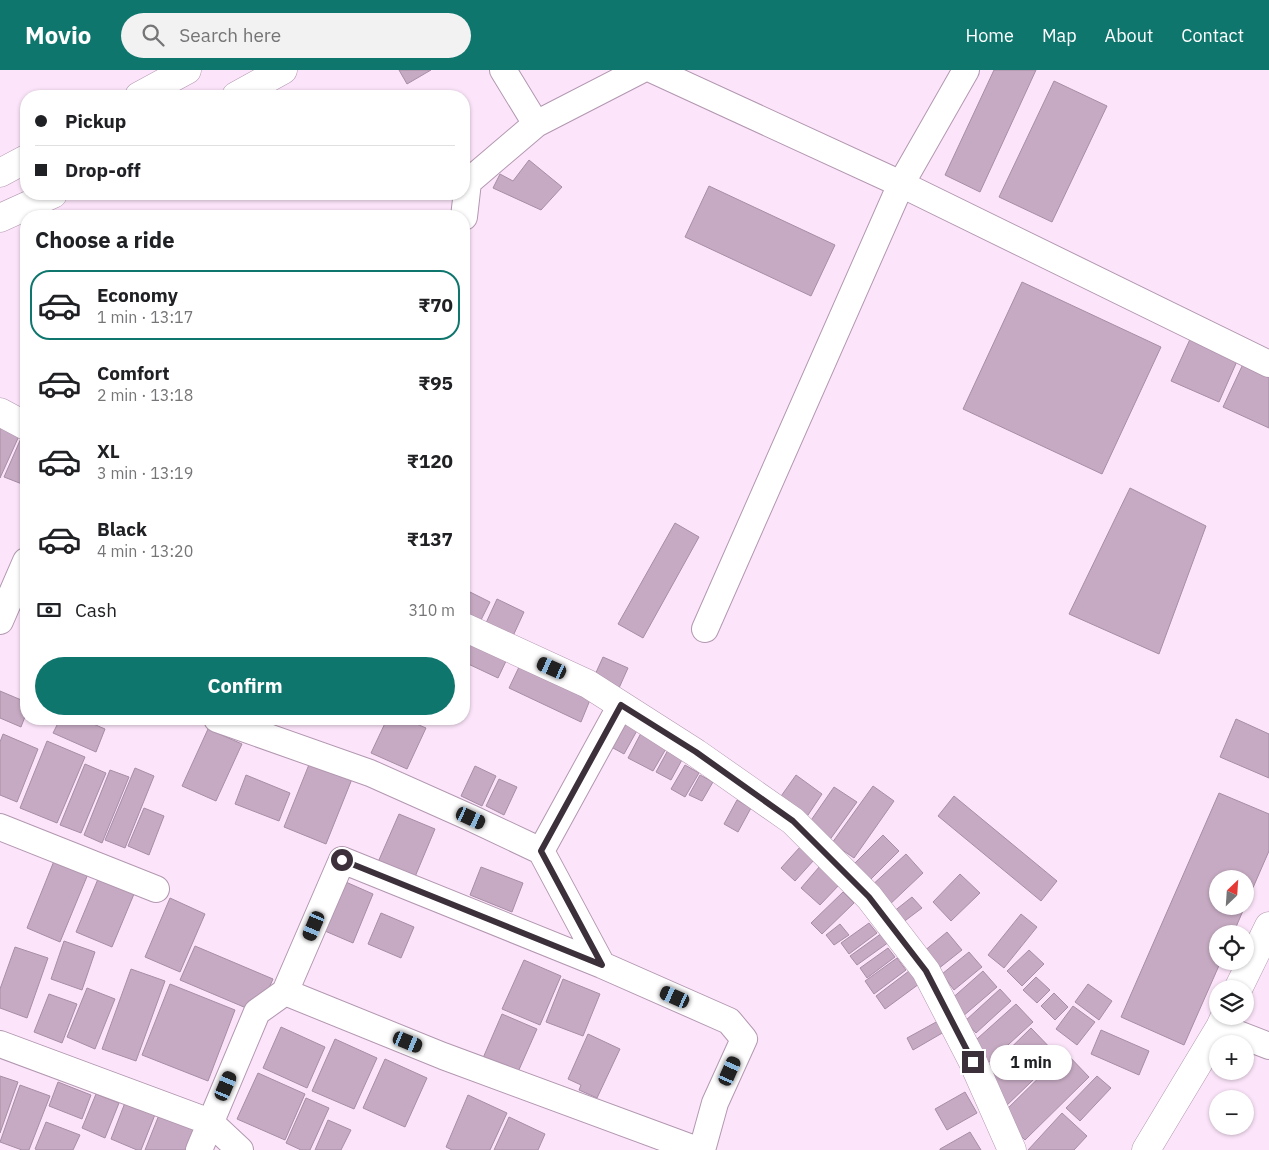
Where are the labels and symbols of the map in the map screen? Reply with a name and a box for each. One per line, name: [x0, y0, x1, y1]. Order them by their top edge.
car: [535, 655, 568, 681]
car: [454, 805, 487, 831]
route start: [331, 849, 353, 871]
north arrow: [1209, 870, 1254, 915]
car: [301, 909, 326, 943]
car: [658, 984, 691, 1010]
car: [391, 1029, 424, 1055]
callout: 1 min: [990, 1044, 1073, 1080]
route end: [962, 1051, 984, 1073]
car: [717, 1054, 742, 1088]
car: [213, 1069, 238, 1103]

